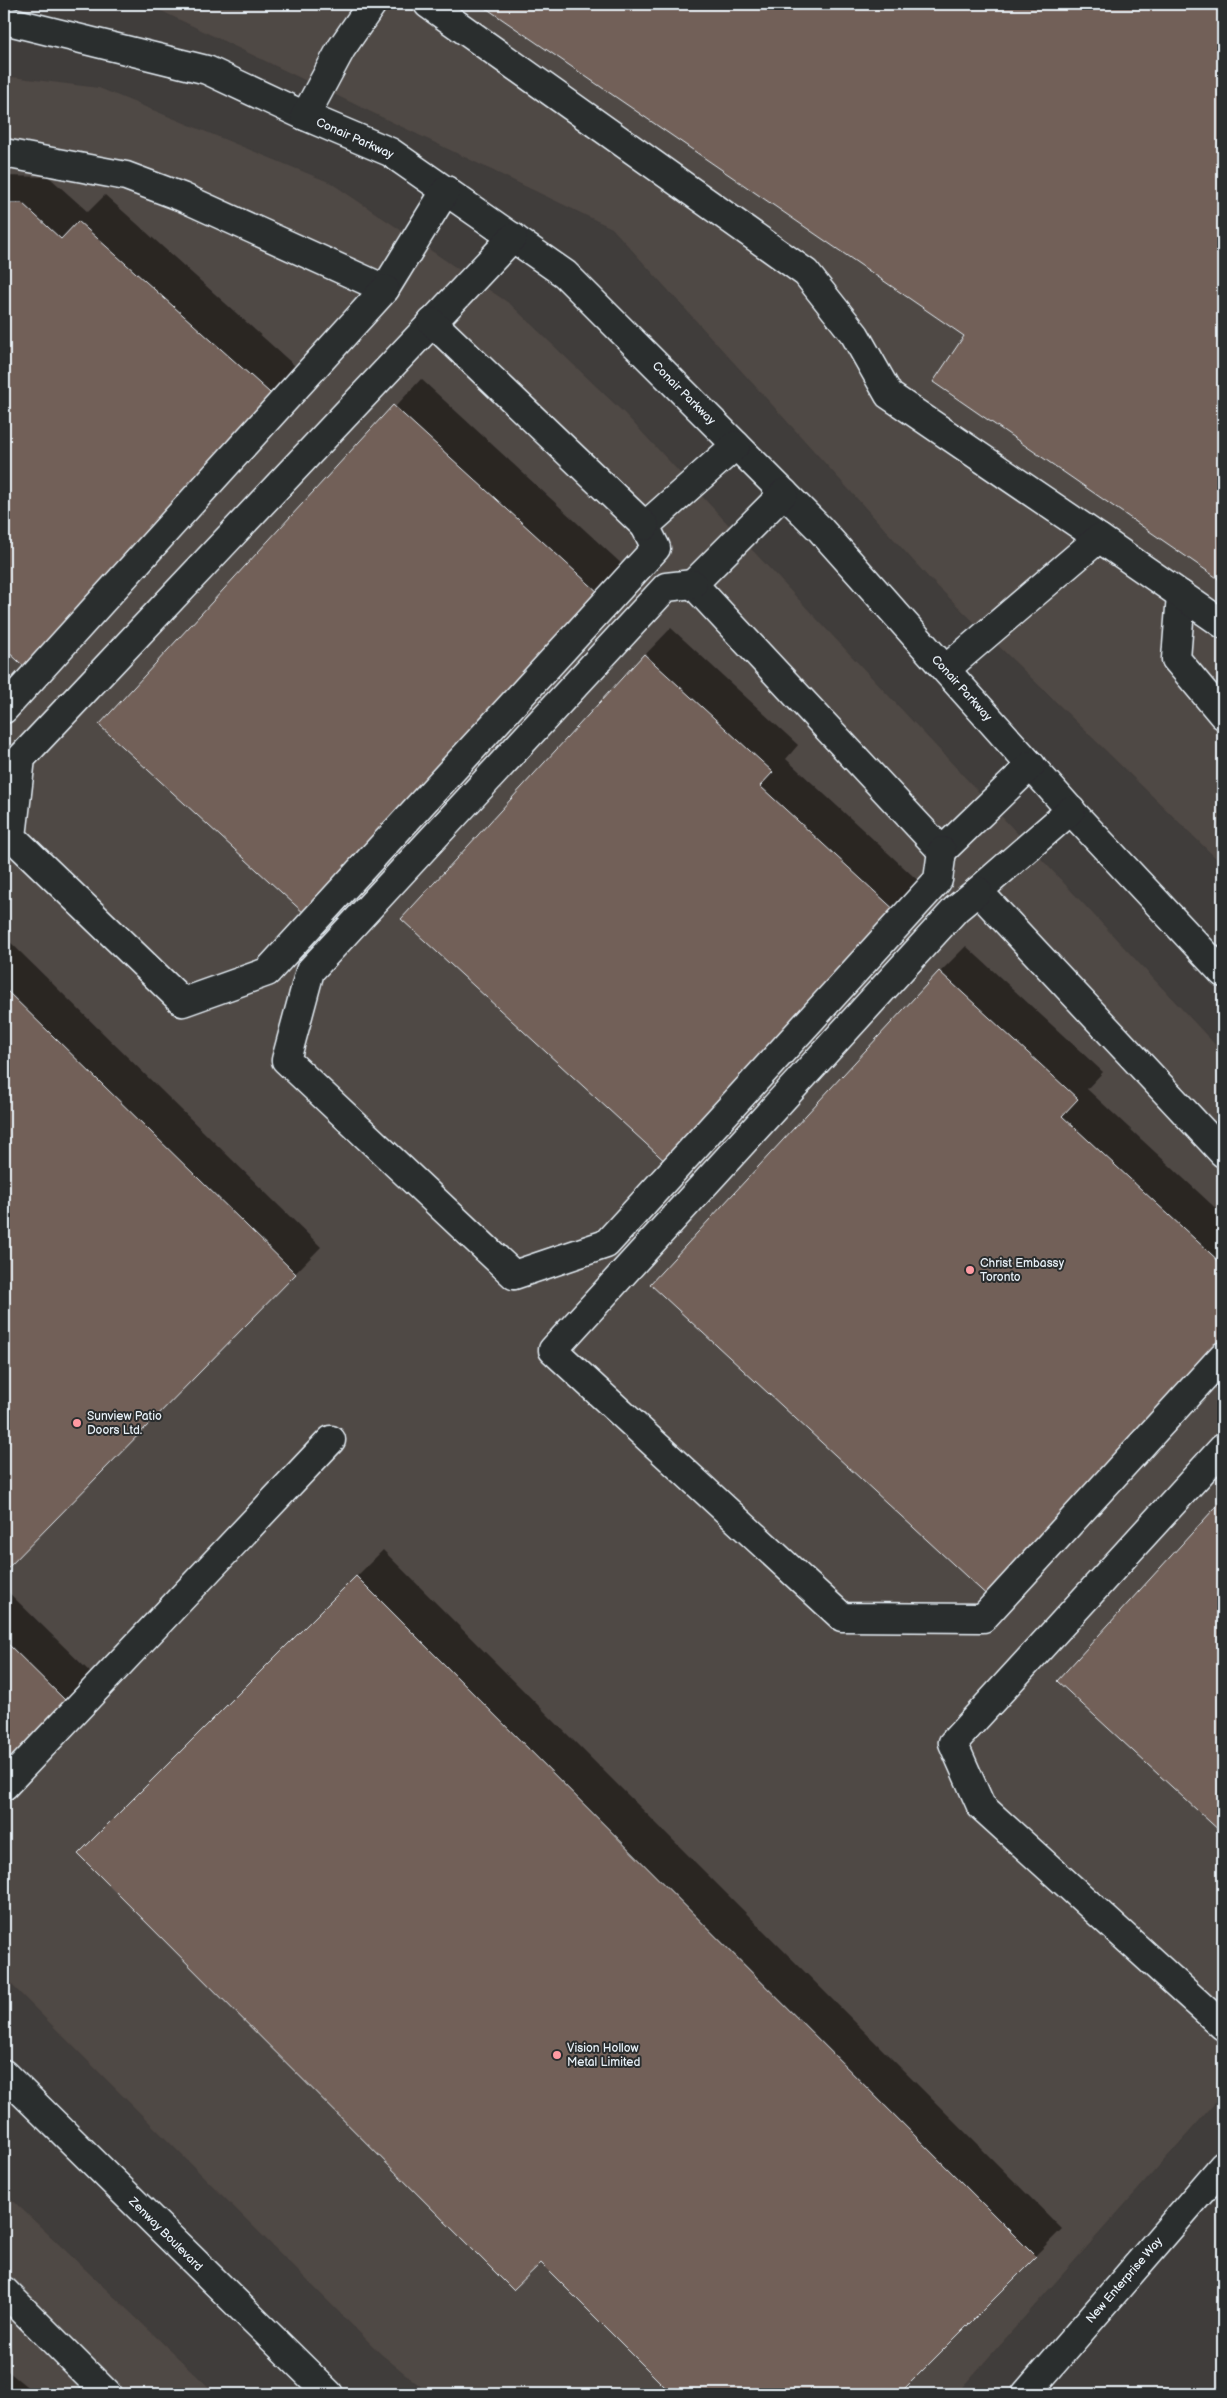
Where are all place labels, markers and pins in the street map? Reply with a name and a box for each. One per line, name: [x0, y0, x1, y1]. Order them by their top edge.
place label: Christ Embassy Toronto: [980, 1256, 1065, 1285]
marker: Christ Embassy Toronto: [964, 1264, 976, 1276]
place label: Sunview Patio Doors Ltd.: [87, 1409, 162, 1438]
marker: Sunview Patio Doors Ltd.: [71, 1417, 83, 1429]
place label: Vision Hollow Metal Limited: [567, 2041, 640, 2070]
marker: Vision Hollow Metal Limited: [551, 2049, 563, 2061]

